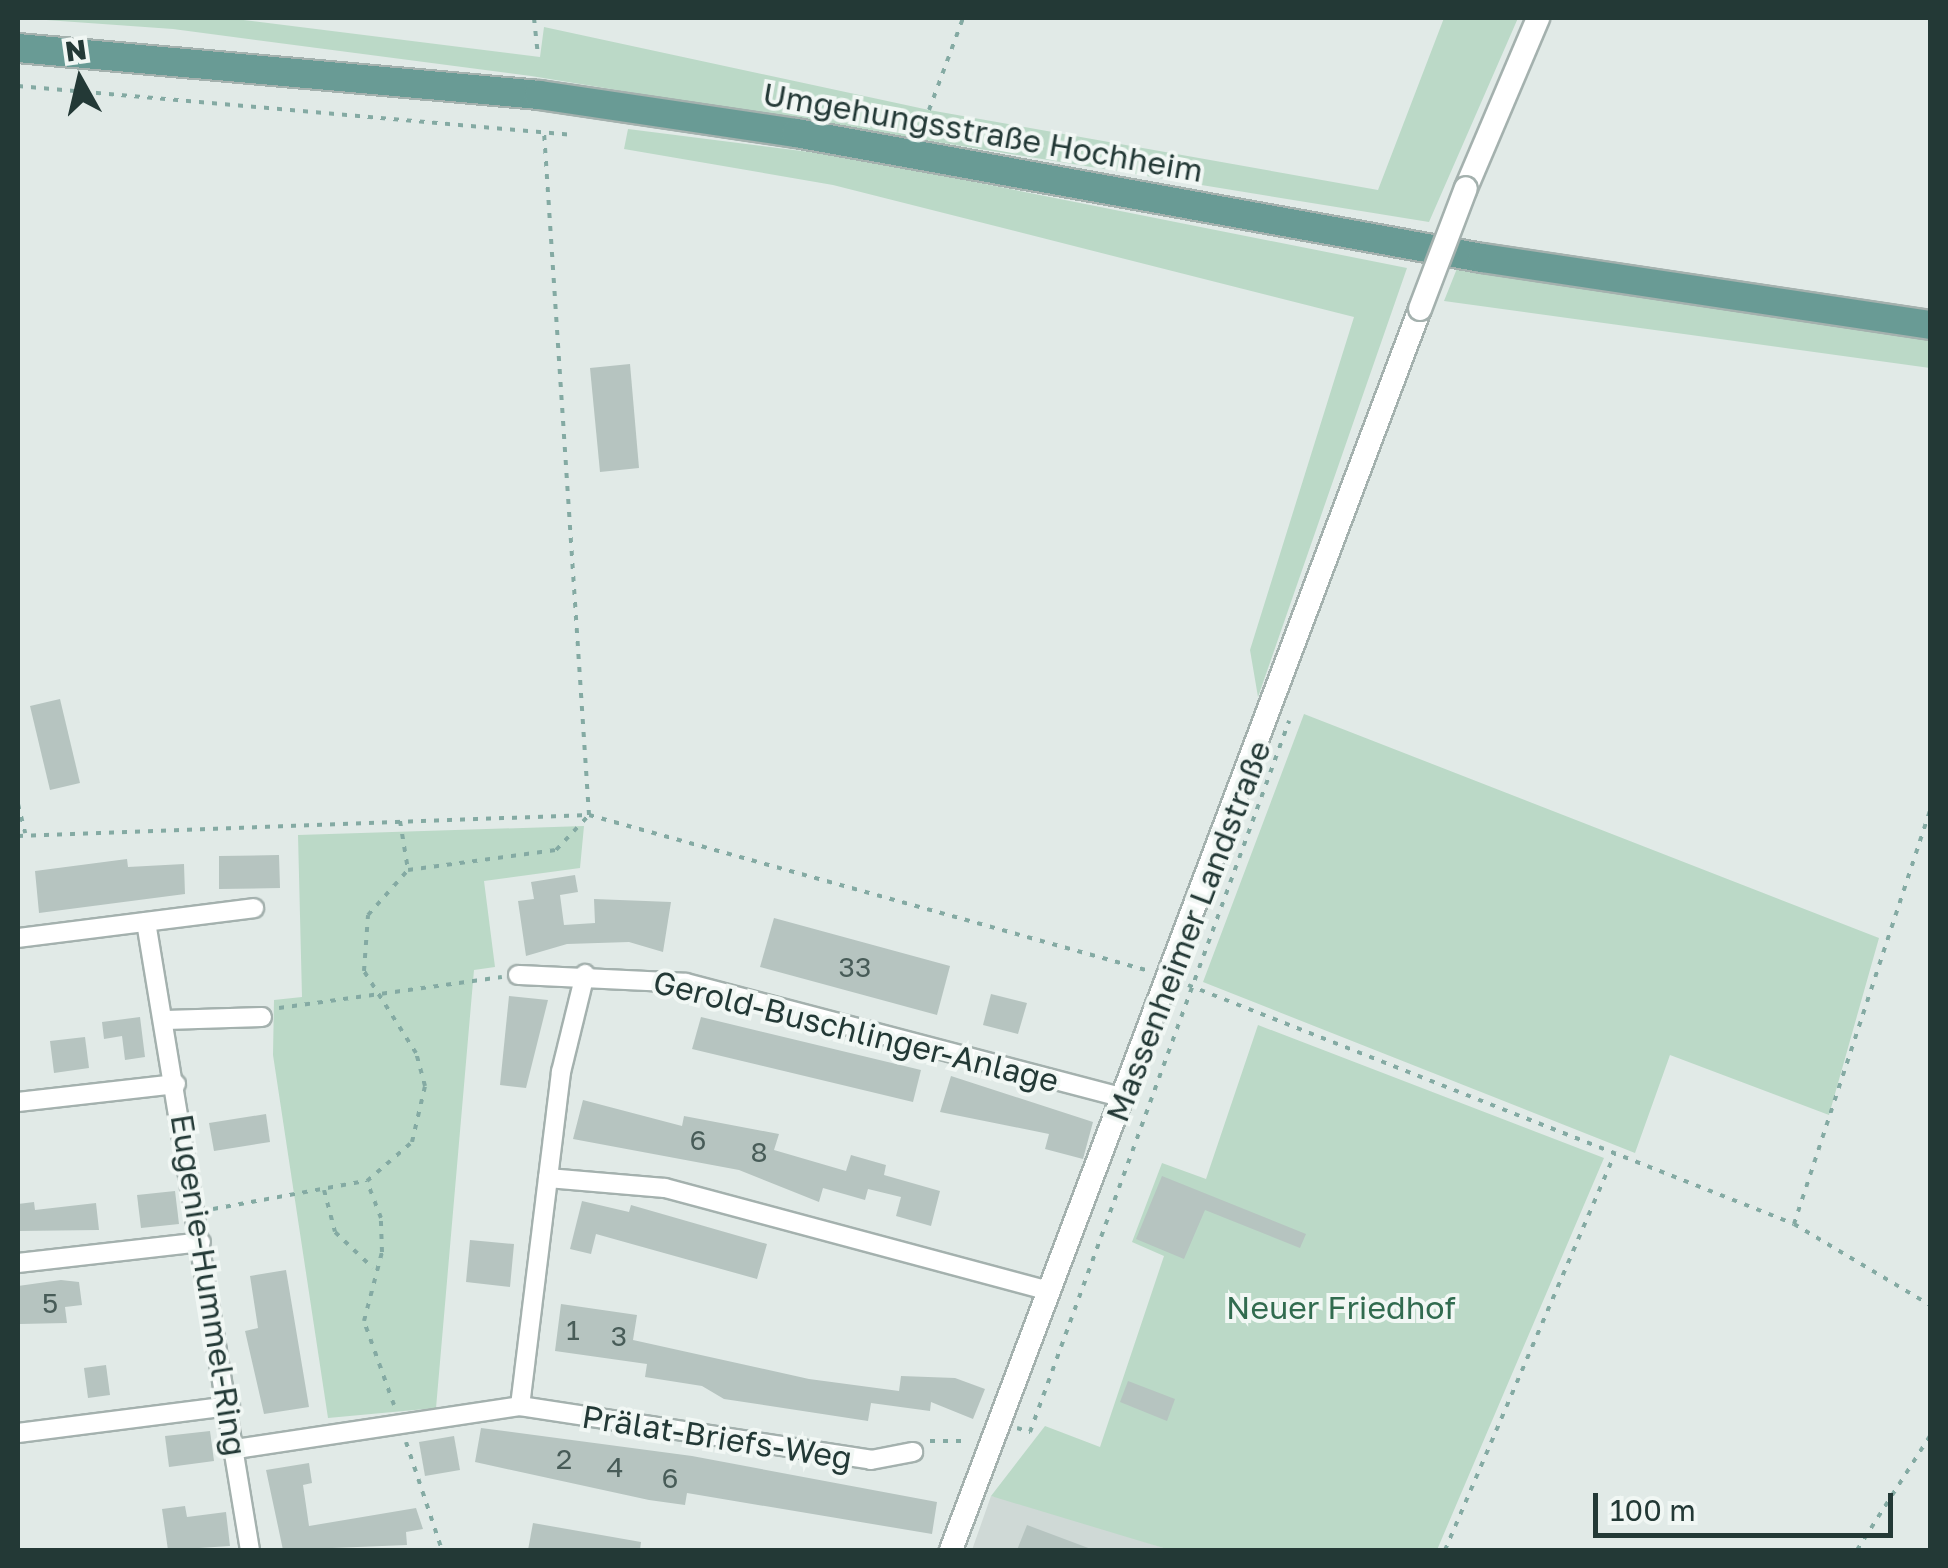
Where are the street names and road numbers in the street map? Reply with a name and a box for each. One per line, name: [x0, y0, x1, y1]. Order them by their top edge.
street label: Umgehungsstraße Hochheim: [760, 74, 1206, 190]
street label: Massenheimer Landstraße: [1097, 735, 1279, 1127]
street label: Gerold-Buschlinger-Anlage: [649, 962, 1063, 1100]
street label: Eugenie-Hummel-Ring: [163, 1111, 255, 1459]
street label: Prälat-Briefs-Weg: [579, 1397, 855, 1477]

